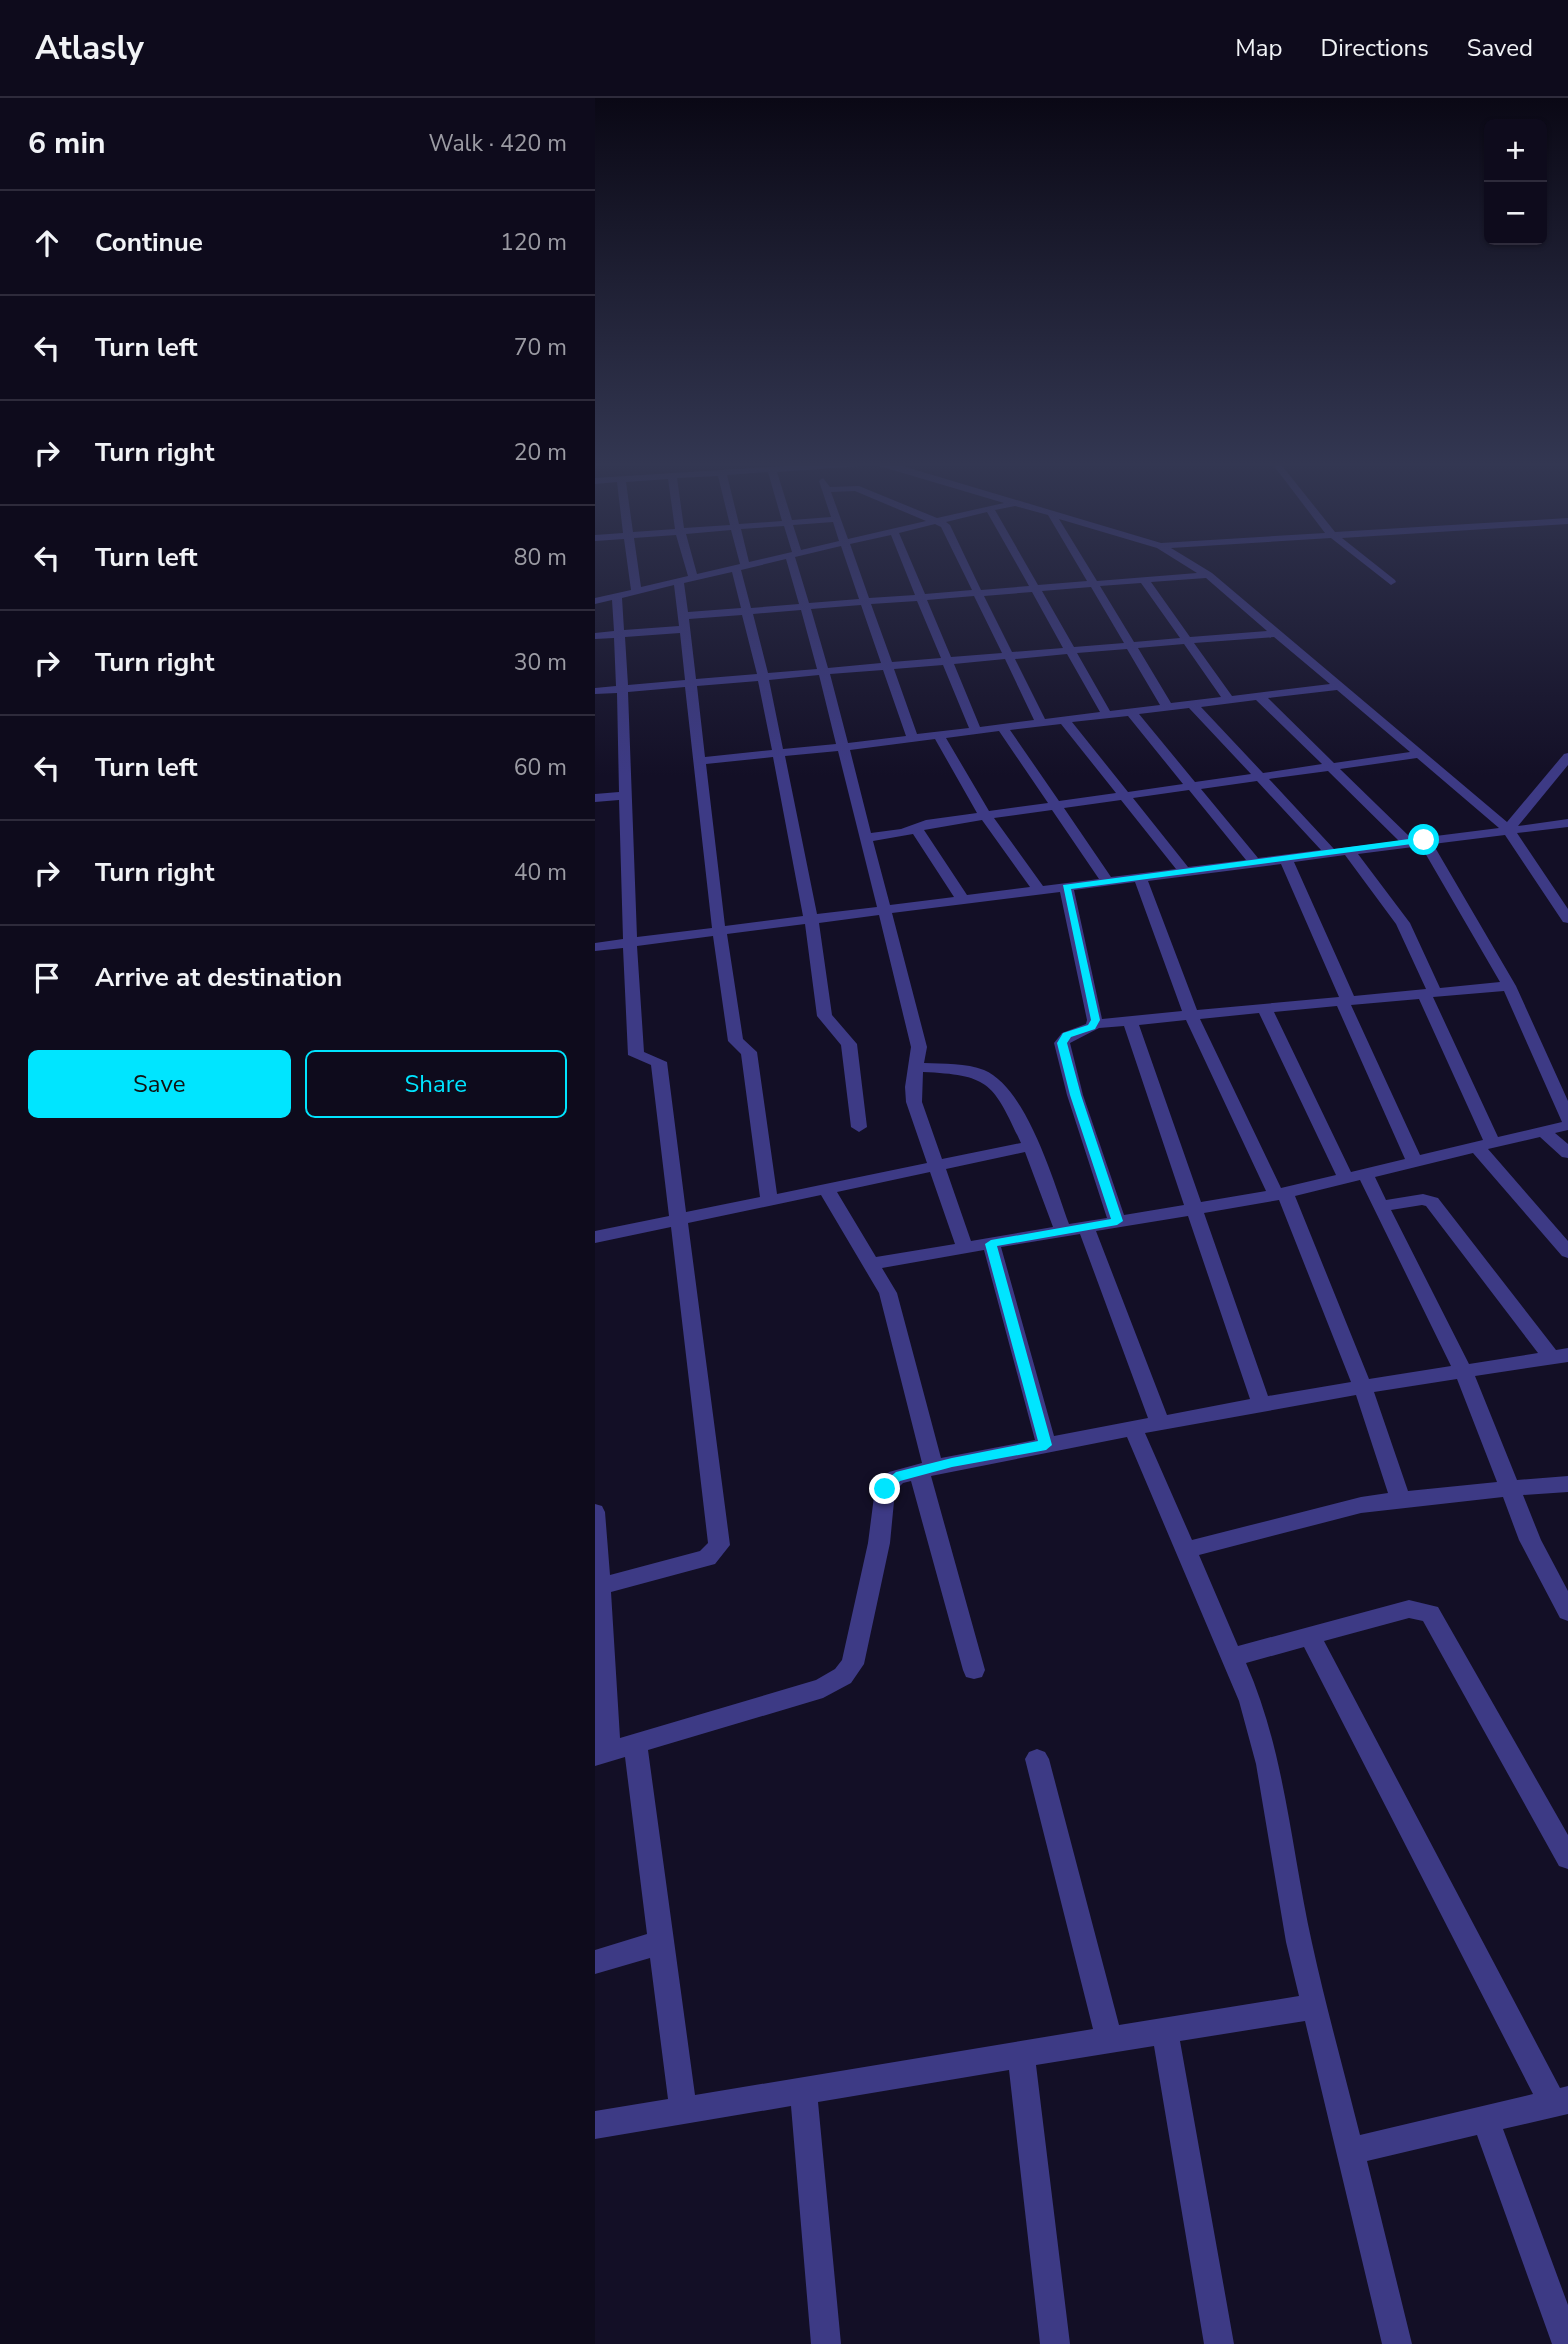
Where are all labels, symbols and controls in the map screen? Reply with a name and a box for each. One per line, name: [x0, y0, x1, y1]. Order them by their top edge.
text: Atlasly: [35, 26, 144, 71]
text: Map: [1235, 32, 1282, 64]
text: Directions: [1320, 32, 1429, 64]
text: Saved: [1467, 32, 1533, 64]
map controls: [1484, 119, 1547, 245]
button: +: [1484, 119, 1547, 182]
text: 6 min: [28, 123, 106, 164]
text: Walk · 420 m: [428, 128, 567, 159]
button: −: [1484, 182, 1547, 245]
icon: ahead: [28, 224, 66, 262]
text: Continue: [95, 225, 203, 260]
text: 120 m: [500, 227, 567, 258]
icon: left: [28, 329, 66, 367]
text: Turn left: [95, 330, 198, 365]
text: 70 m: [514, 332, 567, 363]
icon: right: [28, 434, 66, 472]
text: Turn right: [95, 435, 214, 470]
text: 20 m: [514, 437, 567, 468]
icon: left: [28, 539, 66, 577]
text: Turn left: [95, 540, 198, 575]
text: 80 m: [514, 542, 567, 573]
icon: right: [28, 644, 66, 682]
text: Turn right: [95, 645, 214, 680]
text: 30 m: [514, 647, 567, 678]
icon: left: [28, 749, 66, 787]
text: Turn left: [95, 750, 198, 785]
text: 60 m: [514, 752, 567, 783]
route start: [1408, 824, 1439, 855]
icon: right: [28, 854, 66, 892]
text: Turn right: [95, 855, 214, 890]
text: 40 m: [514, 857, 567, 888]
icon: arrive: [28, 959, 66, 997]
text: Arrive at destination: [95, 960, 342, 995]
button: Save: [28, 1050, 291, 1118]
button: Share: [305, 1050, 567, 1118]
route end: [869, 1473, 900, 1504]

